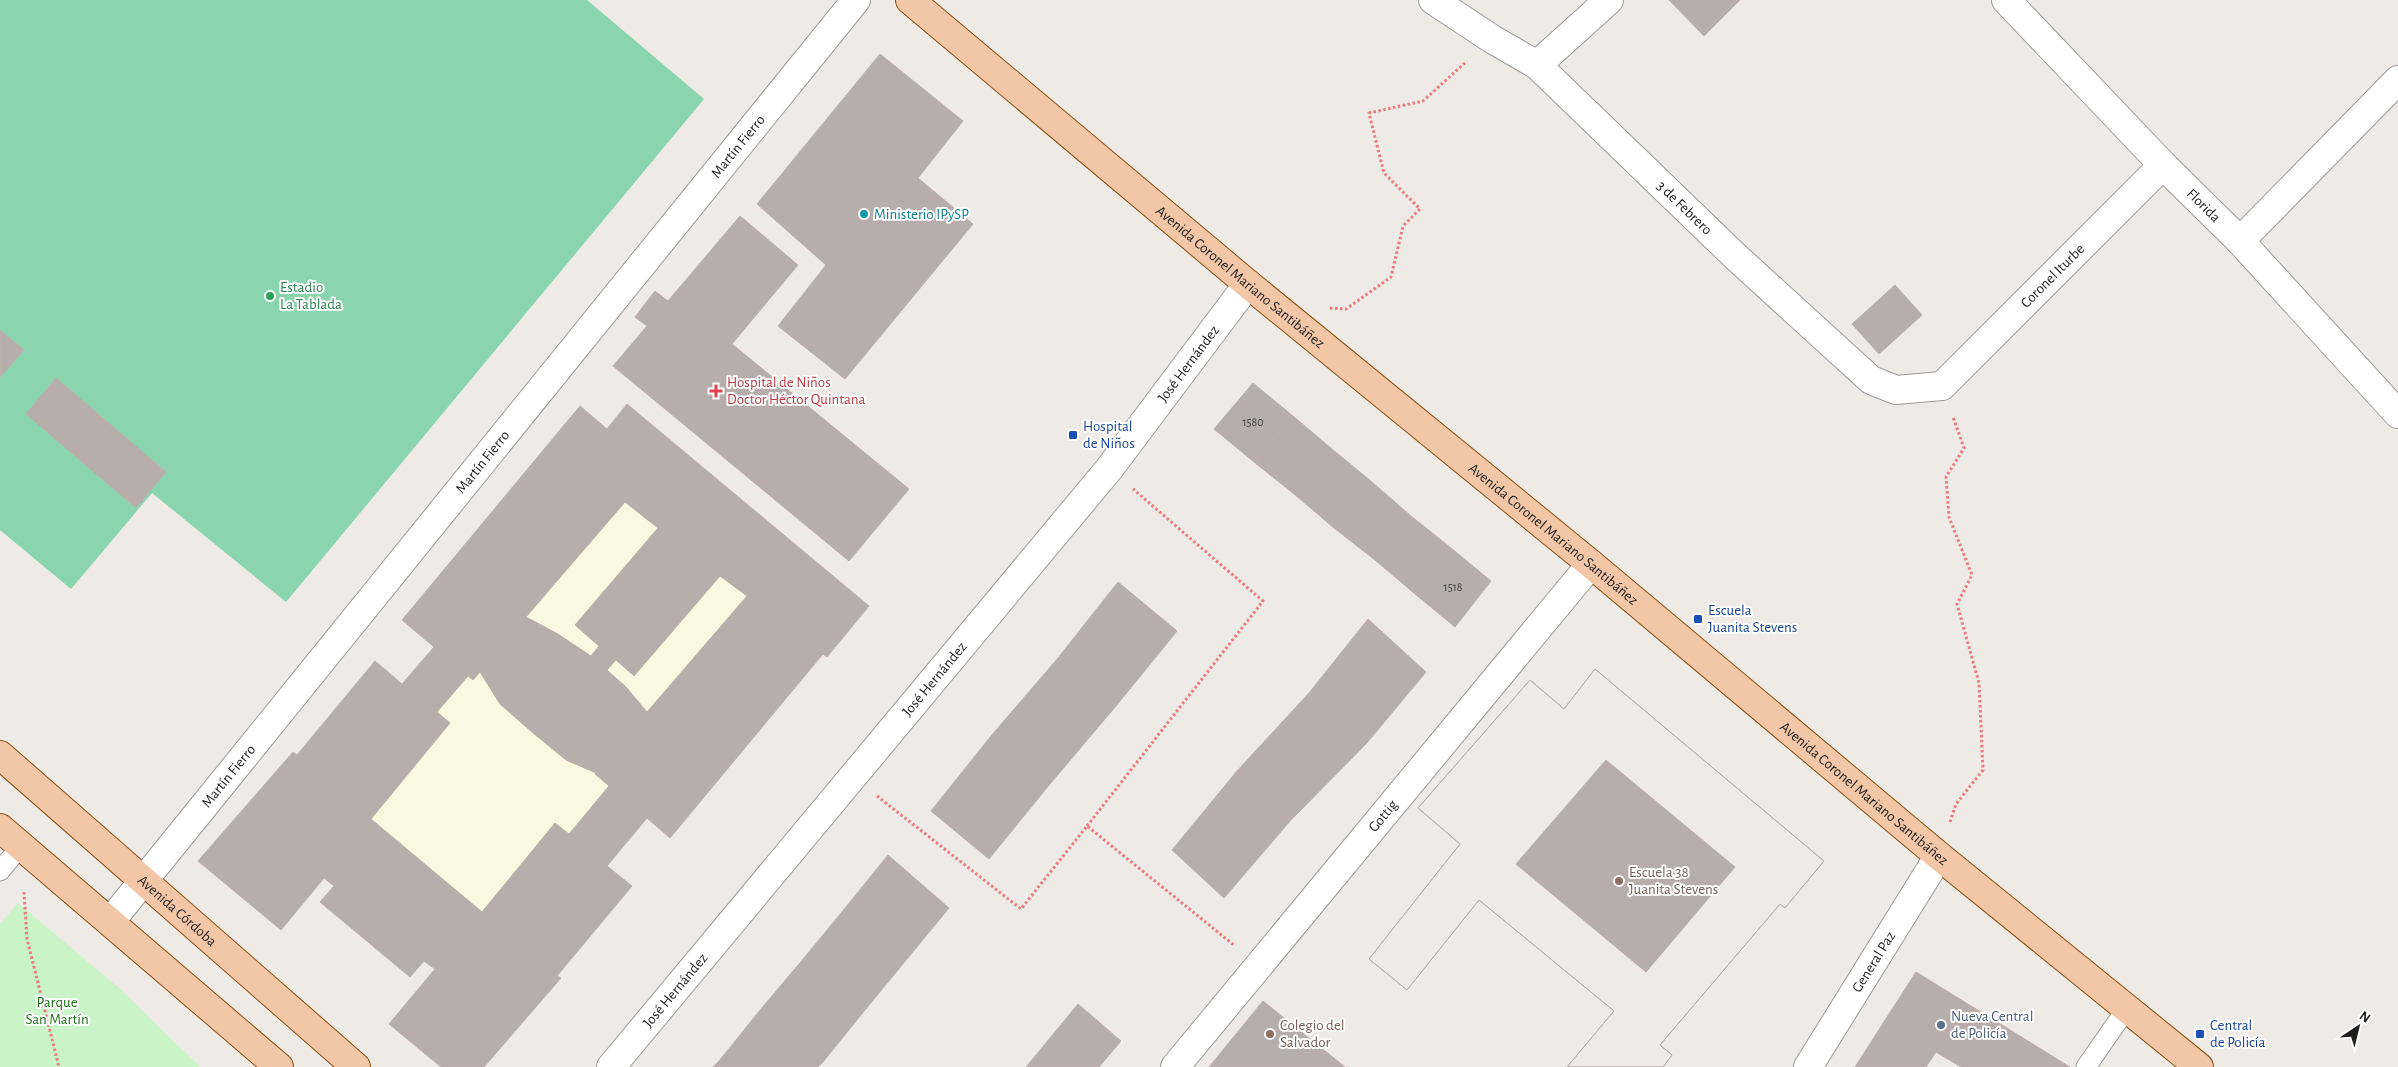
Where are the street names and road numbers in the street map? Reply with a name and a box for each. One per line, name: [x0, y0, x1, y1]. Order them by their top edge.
street label: Martín Fierro: [708, 112, 768, 181]
street label: 3 de Febrero: [1654, 178, 1715, 238]
street label: Florida: [2184, 186, 2223, 225]
street label: Avenida Coronel Mariano Santibáñez: [1153, 203, 1327, 351]
street label: Coronel Iturbe: [2018, 241, 2088, 311]
street label: José Hernández: [1155, 323, 1222, 405]
street label: Martín Fierro: [453, 428, 513, 496]
street label: Avenida Coronel Mariano Santibáñez: [1466, 460, 1641, 608]
street label: José Hernández: [899, 639, 970, 719]
street label: Avenida Coronel Mariano Santibáñez: [1777, 719, 1951, 868]
street label: Martín Fierro: [199, 742, 258, 810]
street label: Gottig: [1366, 797, 1401, 835]
street label: Avenida Córdoba: [135, 873, 220, 949]
street label: General Paz: [1849, 929, 1898, 995]
street label: José Hernández: [640, 950, 710, 1030]

